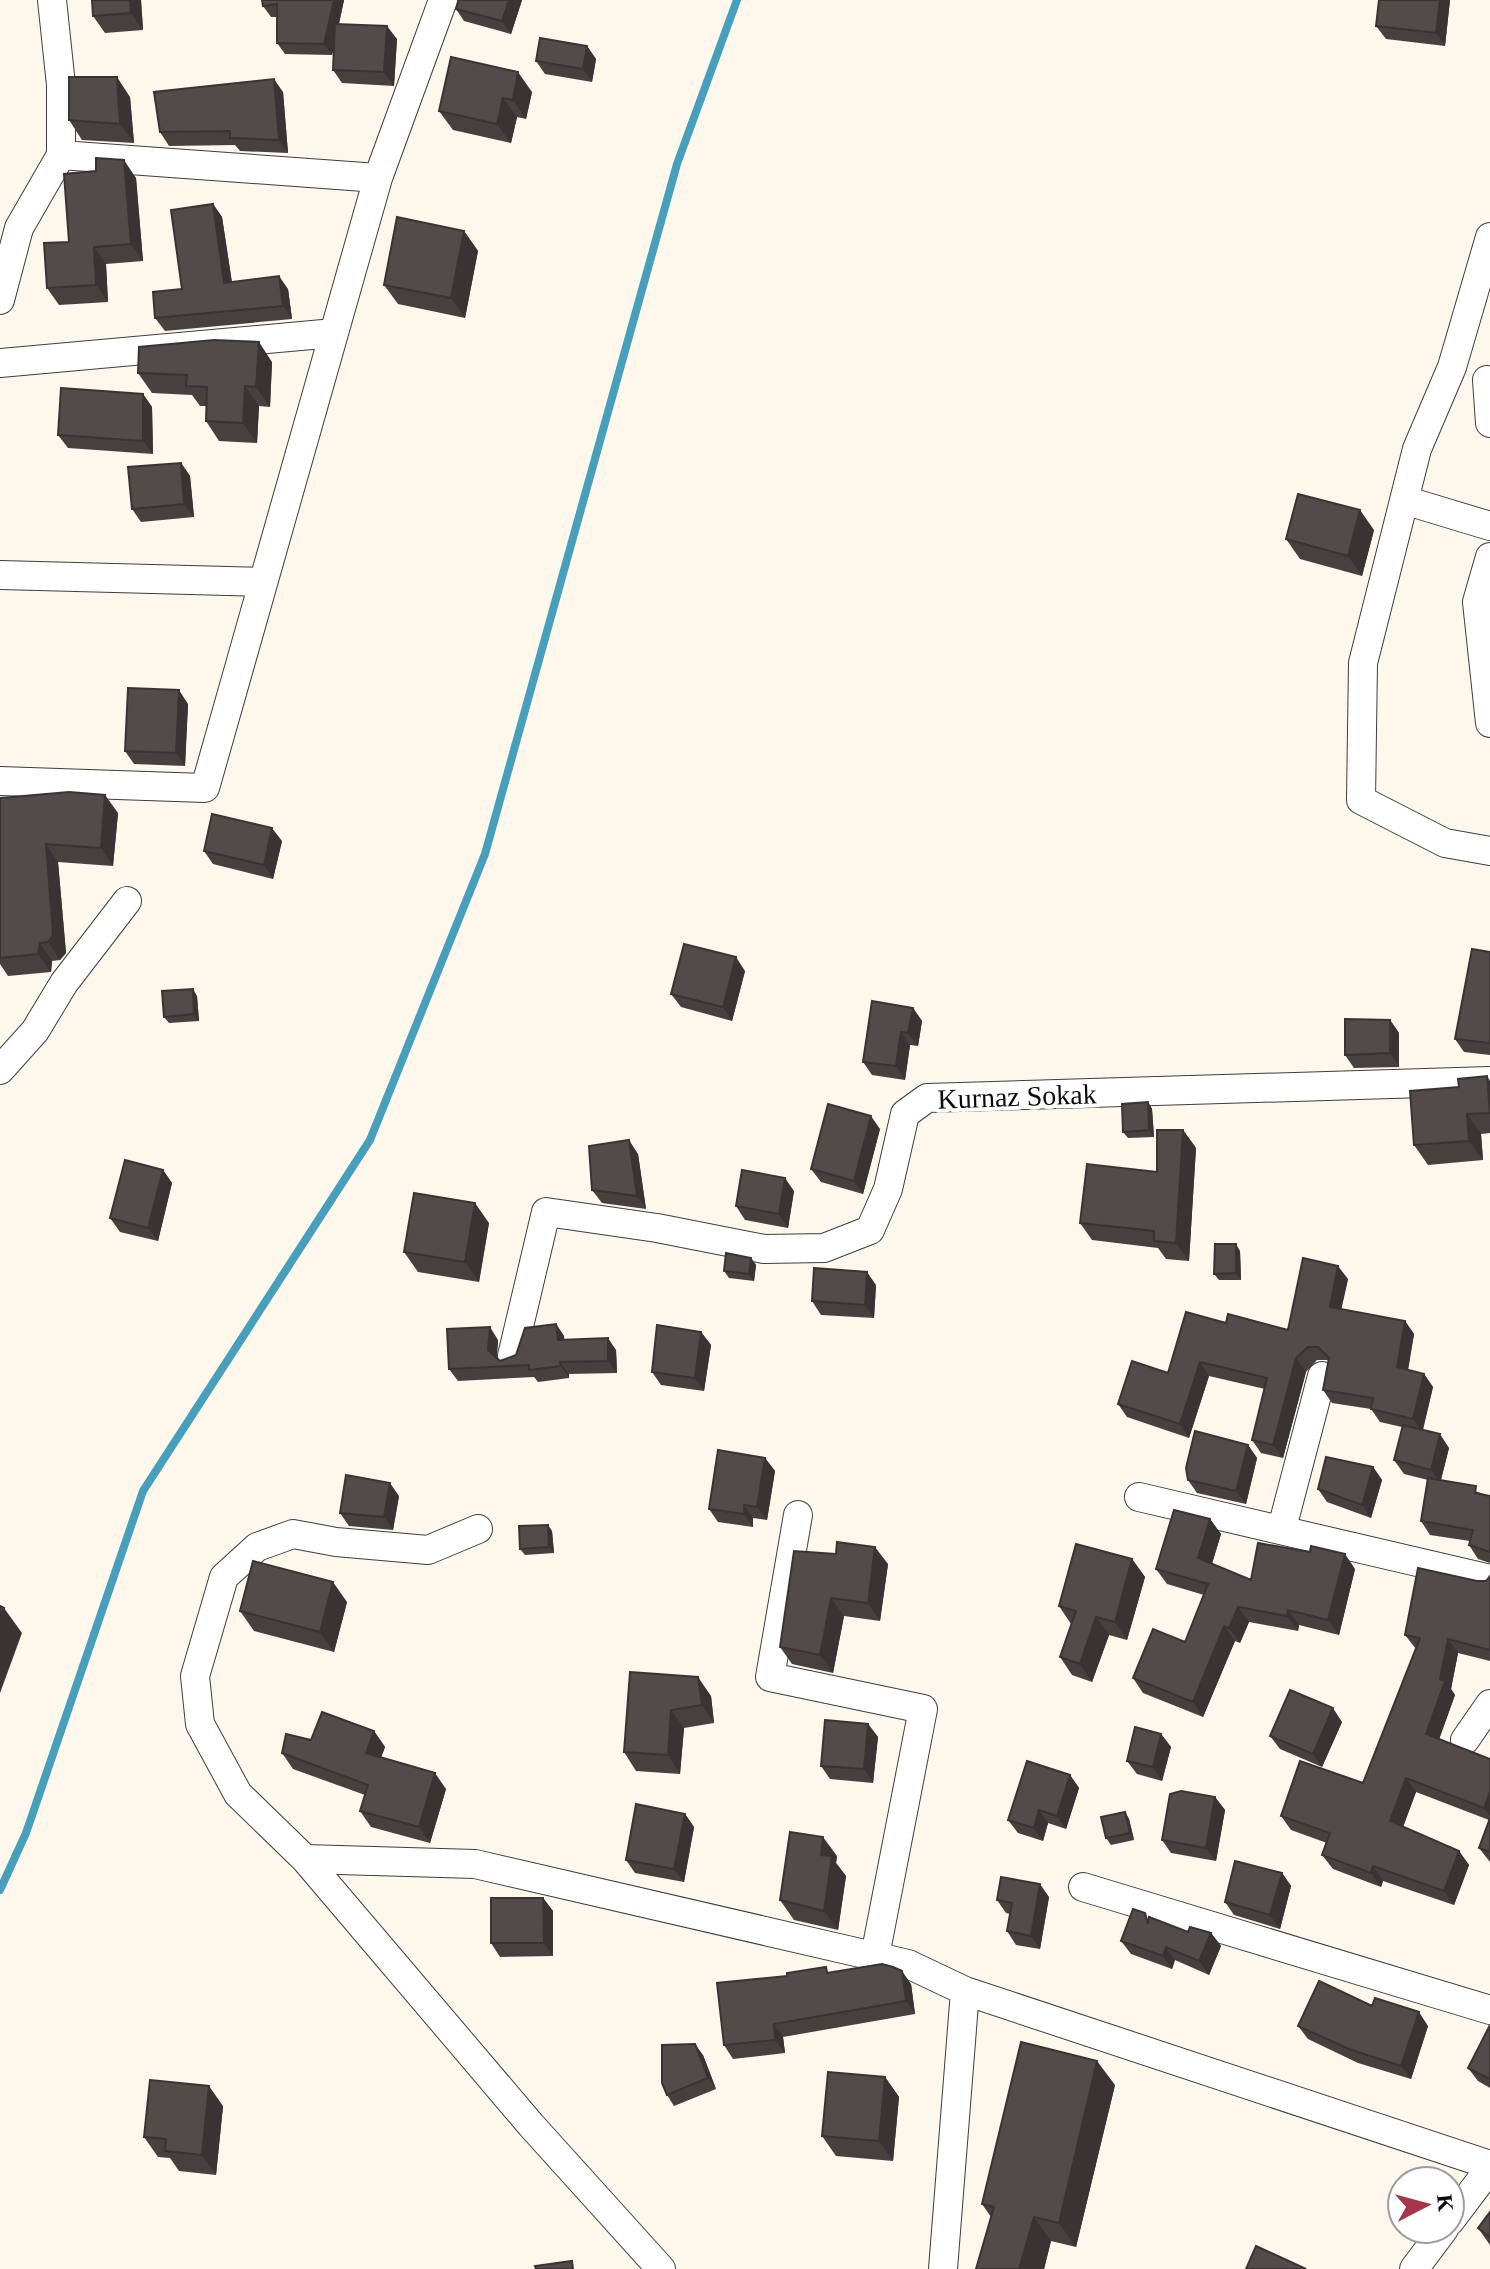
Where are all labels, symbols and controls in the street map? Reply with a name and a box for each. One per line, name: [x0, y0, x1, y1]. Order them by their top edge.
street label: Kurnaz Sokak: [937, 1078, 1097, 1115]
north arrow: [1386, 2165, 1466, 2245]
text: K: [1432, 2193, 1459, 2213]

